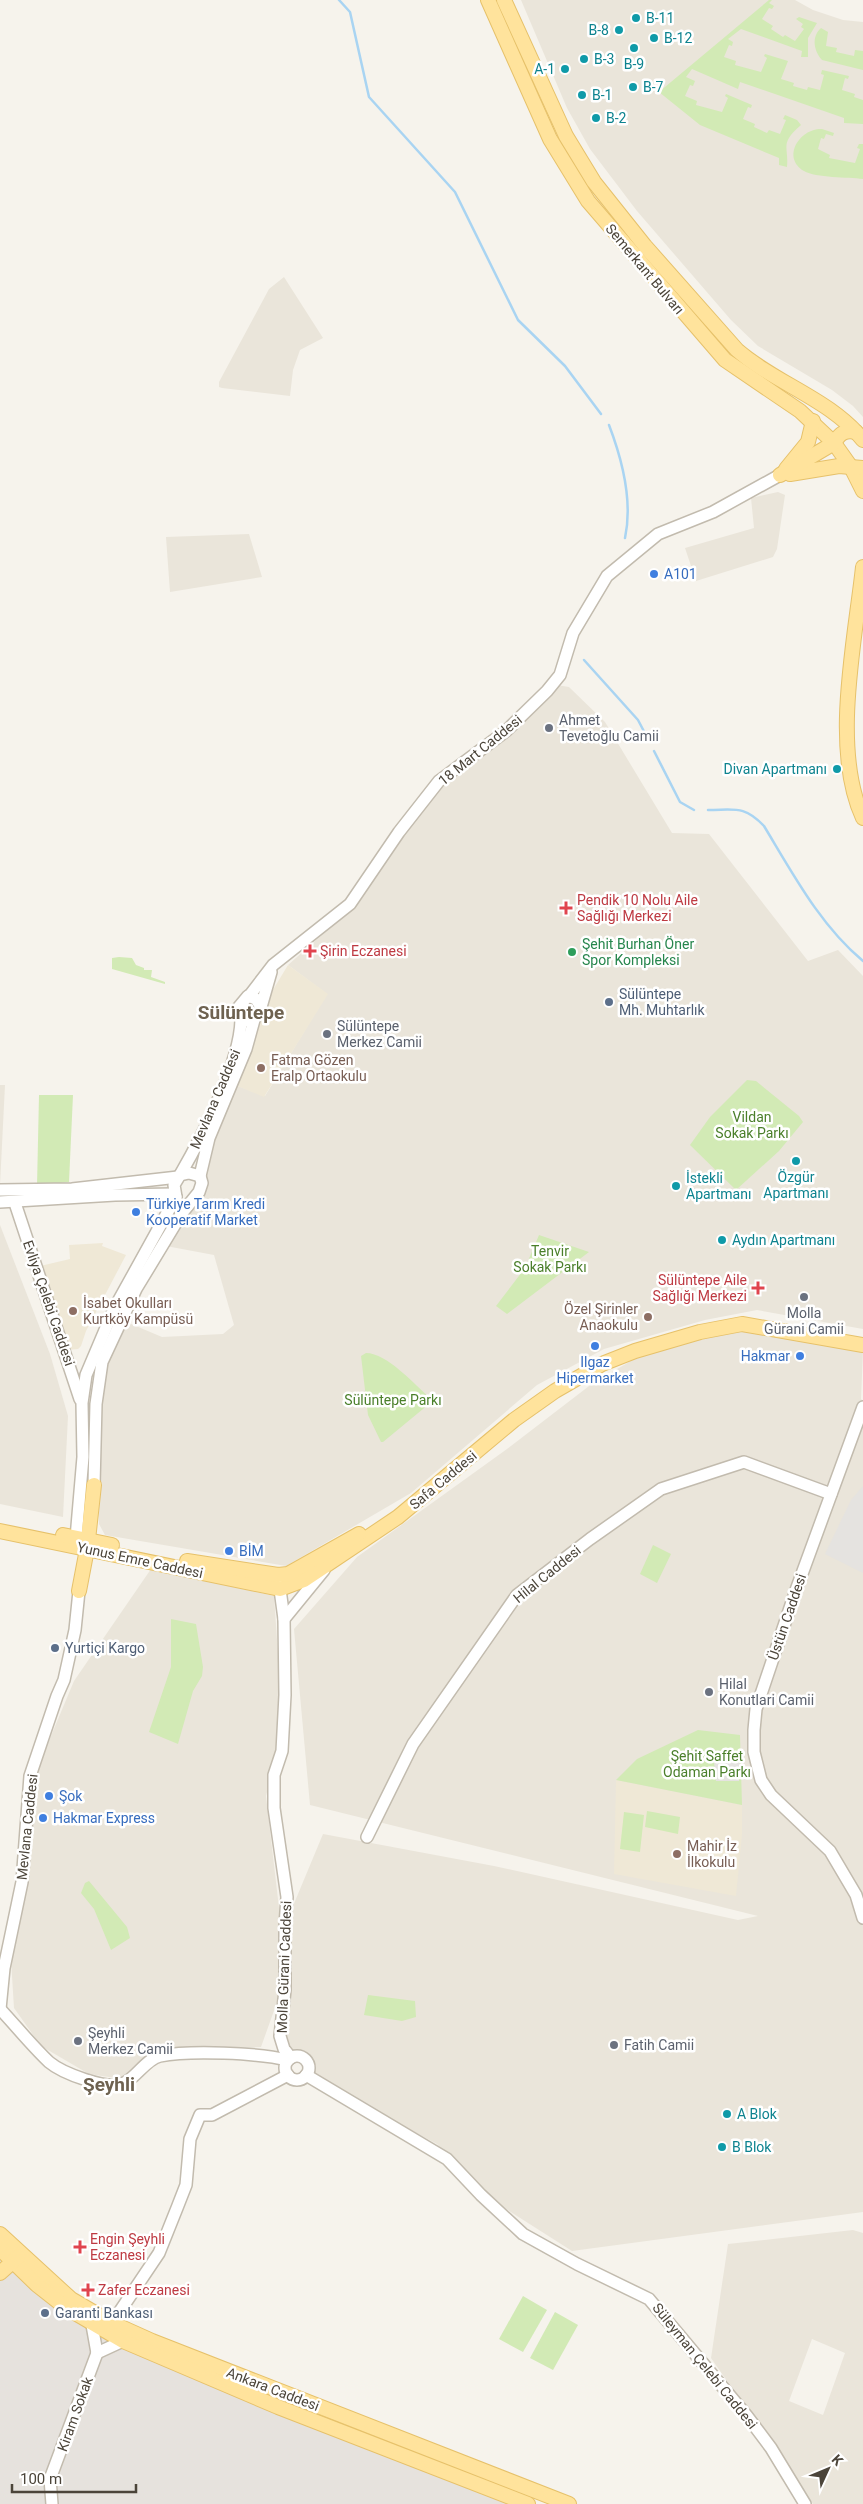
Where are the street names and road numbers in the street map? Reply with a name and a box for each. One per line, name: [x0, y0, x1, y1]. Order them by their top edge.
street label: Semerkant Bulvarı: [603, 221, 687, 317]
street label: 18 Mart Caddesi: [435, 711, 525, 789]
street label: Mevlana Caddesi: [187, 1047, 243, 1151]
street label: Evliya Çelebi Caddesi: [20, 1238, 78, 1368]
street label: Safa Caddesi: [406, 1447, 480, 1513]
street label: Yunus Emre Caddesi: [76, 1539, 204, 1581]
street label: Hilal Caddesi: [510, 1542, 584, 1606]
street label: Üstün Caddesi: [765, 1572, 809, 1662]
street label: Mevlana Caddesi: [13, 1773, 41, 1881]
street label: Molla Gürani Caddesi: [274, 1900, 294, 2034]
street label: Süleyman Çelebi Caddesi: [649, 2300, 761, 2432]
street label: Ankara Caddesi: [225, 2364, 321, 2414]
street label: Kiram Sokak: [54, 2374, 96, 2453]

